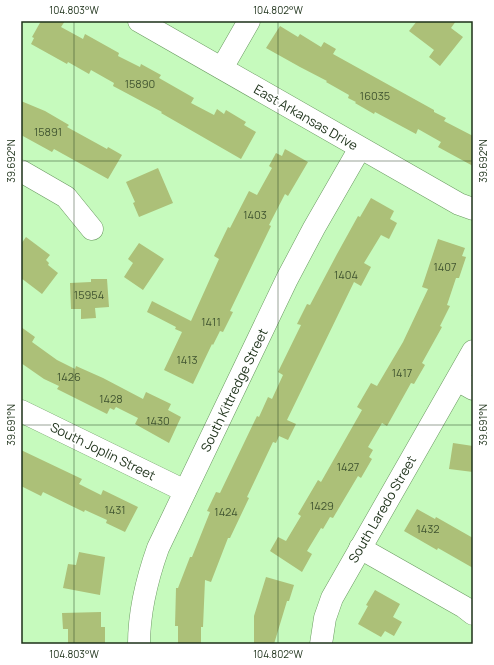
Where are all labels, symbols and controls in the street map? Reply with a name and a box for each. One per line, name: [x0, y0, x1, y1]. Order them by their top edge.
text: 104.803°W: [49, 3, 99, 17]
text: 104.802°W: [253, 3, 303, 17]
house number: 15890: [125, 76, 155, 91]
street label: East Arkansas Drive: [251, 80, 362, 154]
house number: 16035: [360, 88, 390, 103]
house number: 15891: [34, 124, 62, 139]
text: 39.692°N: [4, 139, 18, 183]
text: 39.692°N: [476, 139, 490, 183]
house number: 1403: [243, 207, 267, 222]
house number: 1407: [433, 259, 457, 274]
house number: 1404: [334, 267, 358, 282]
house number: 15954: [74, 287, 104, 302]
house number: 1411: [201, 314, 221, 329]
street label: South Kittredge Street: [196, 325, 272, 455]
house number: 1413: [176, 352, 198, 367]
house number: 1417: [392, 365, 412, 380]
house number: 1426: [57, 369, 81, 384]
house number: 1428: [99, 391, 123, 406]
text: 39.691°N: [4, 404, 18, 446]
text: 39.691°N: [476, 404, 490, 446]
house number: 1430: [146, 413, 170, 428]
street label: South Joplin Street: [47, 418, 159, 484]
street label: South Laredo Street: [344, 452, 420, 566]
house number: 1427: [337, 459, 359, 474]
house number: 1429: [310, 498, 334, 513]
house number: 1431: [104, 502, 126, 517]
house number: 1424: [214, 504, 238, 519]
house number: 1432: [416, 521, 440, 536]
text: 104.803°W: [49, 647, 99, 661]
text: 104.802°W: [253, 647, 303, 661]

